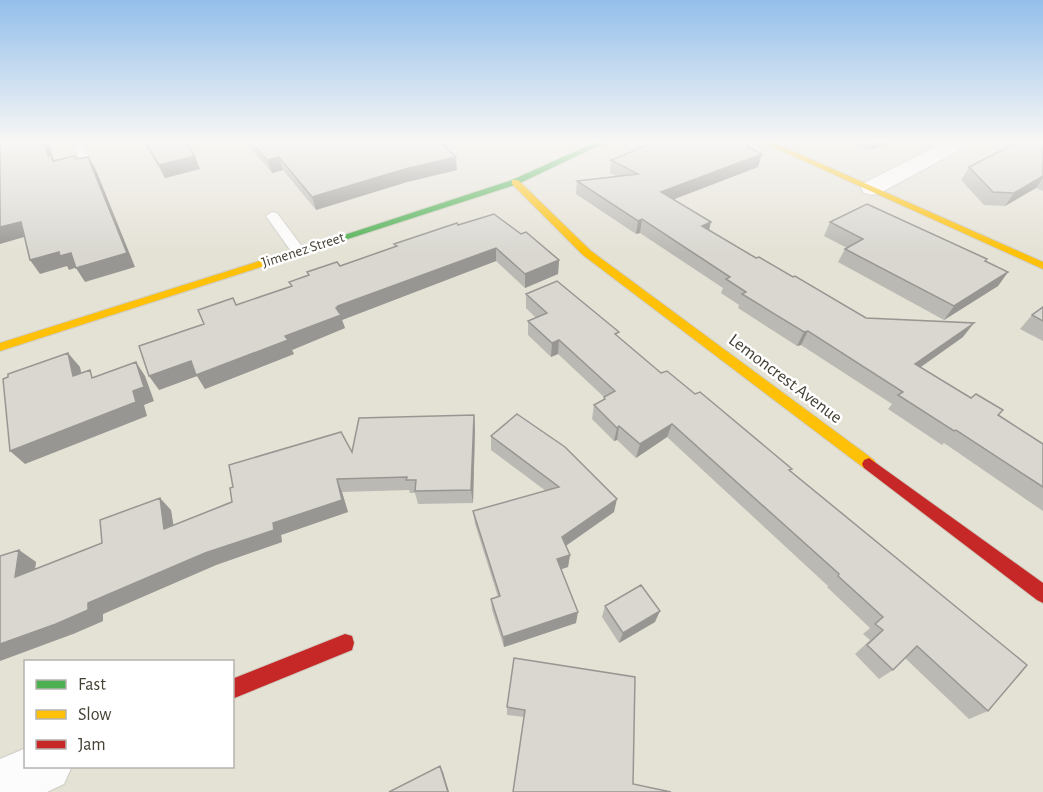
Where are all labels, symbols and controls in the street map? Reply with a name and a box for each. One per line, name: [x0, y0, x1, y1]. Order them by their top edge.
street label: Jimenez Street: [260, 230, 346, 270]
street label: Lemoncrest Avenue: [725, 331, 845, 427]
legend: [24, 660, 234, 768]
text: Fast: [78, 676, 106, 694]
text: Slow: [78, 706, 111, 724]
text: Jam: [78, 736, 106, 754]

